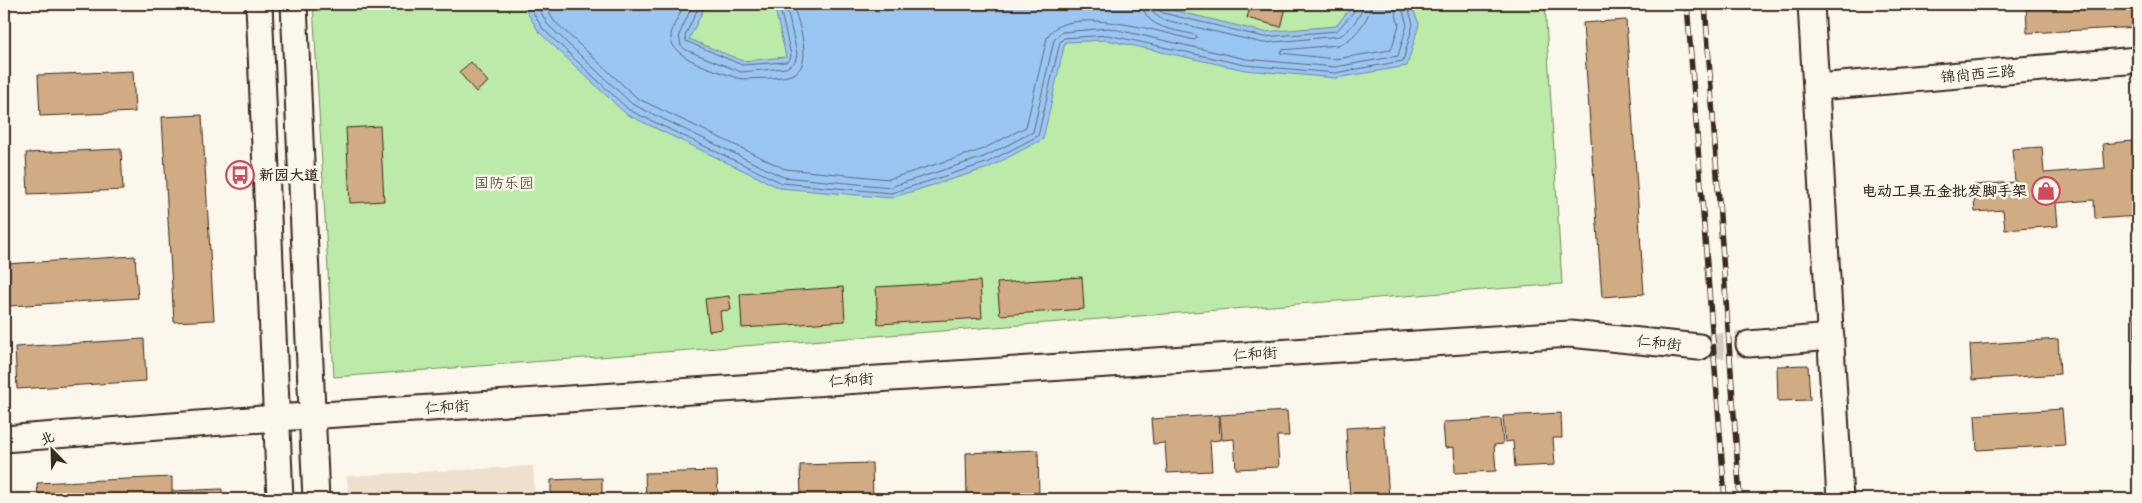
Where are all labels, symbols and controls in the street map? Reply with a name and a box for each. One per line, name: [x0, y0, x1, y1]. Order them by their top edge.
street label: 锦尚西三路: [1940, 64, 2016, 88]
bus stop icon: 新园大道: [225, 160, 255, 190]
place label: 新园大道: [259, 168, 319, 186]
park label: 国防乐园: [474, 176, 534, 194]
shop icon: 电动工具五金批发脚手架: [2031, 176, 2061, 206]
place label: 电动工具五金批发脚手架: [1862, 184, 2027, 202]
street label: 仁和街: [1635, 334, 1682, 356]
street label: 仁和街: [1232, 345, 1278, 367]
street label: 仁和街: [828, 371, 874, 393]
street label: 仁和街: [424, 398, 470, 420]
north arrow: [28, 426, 78, 476]
text: 北: [38, 430, 58, 451]

